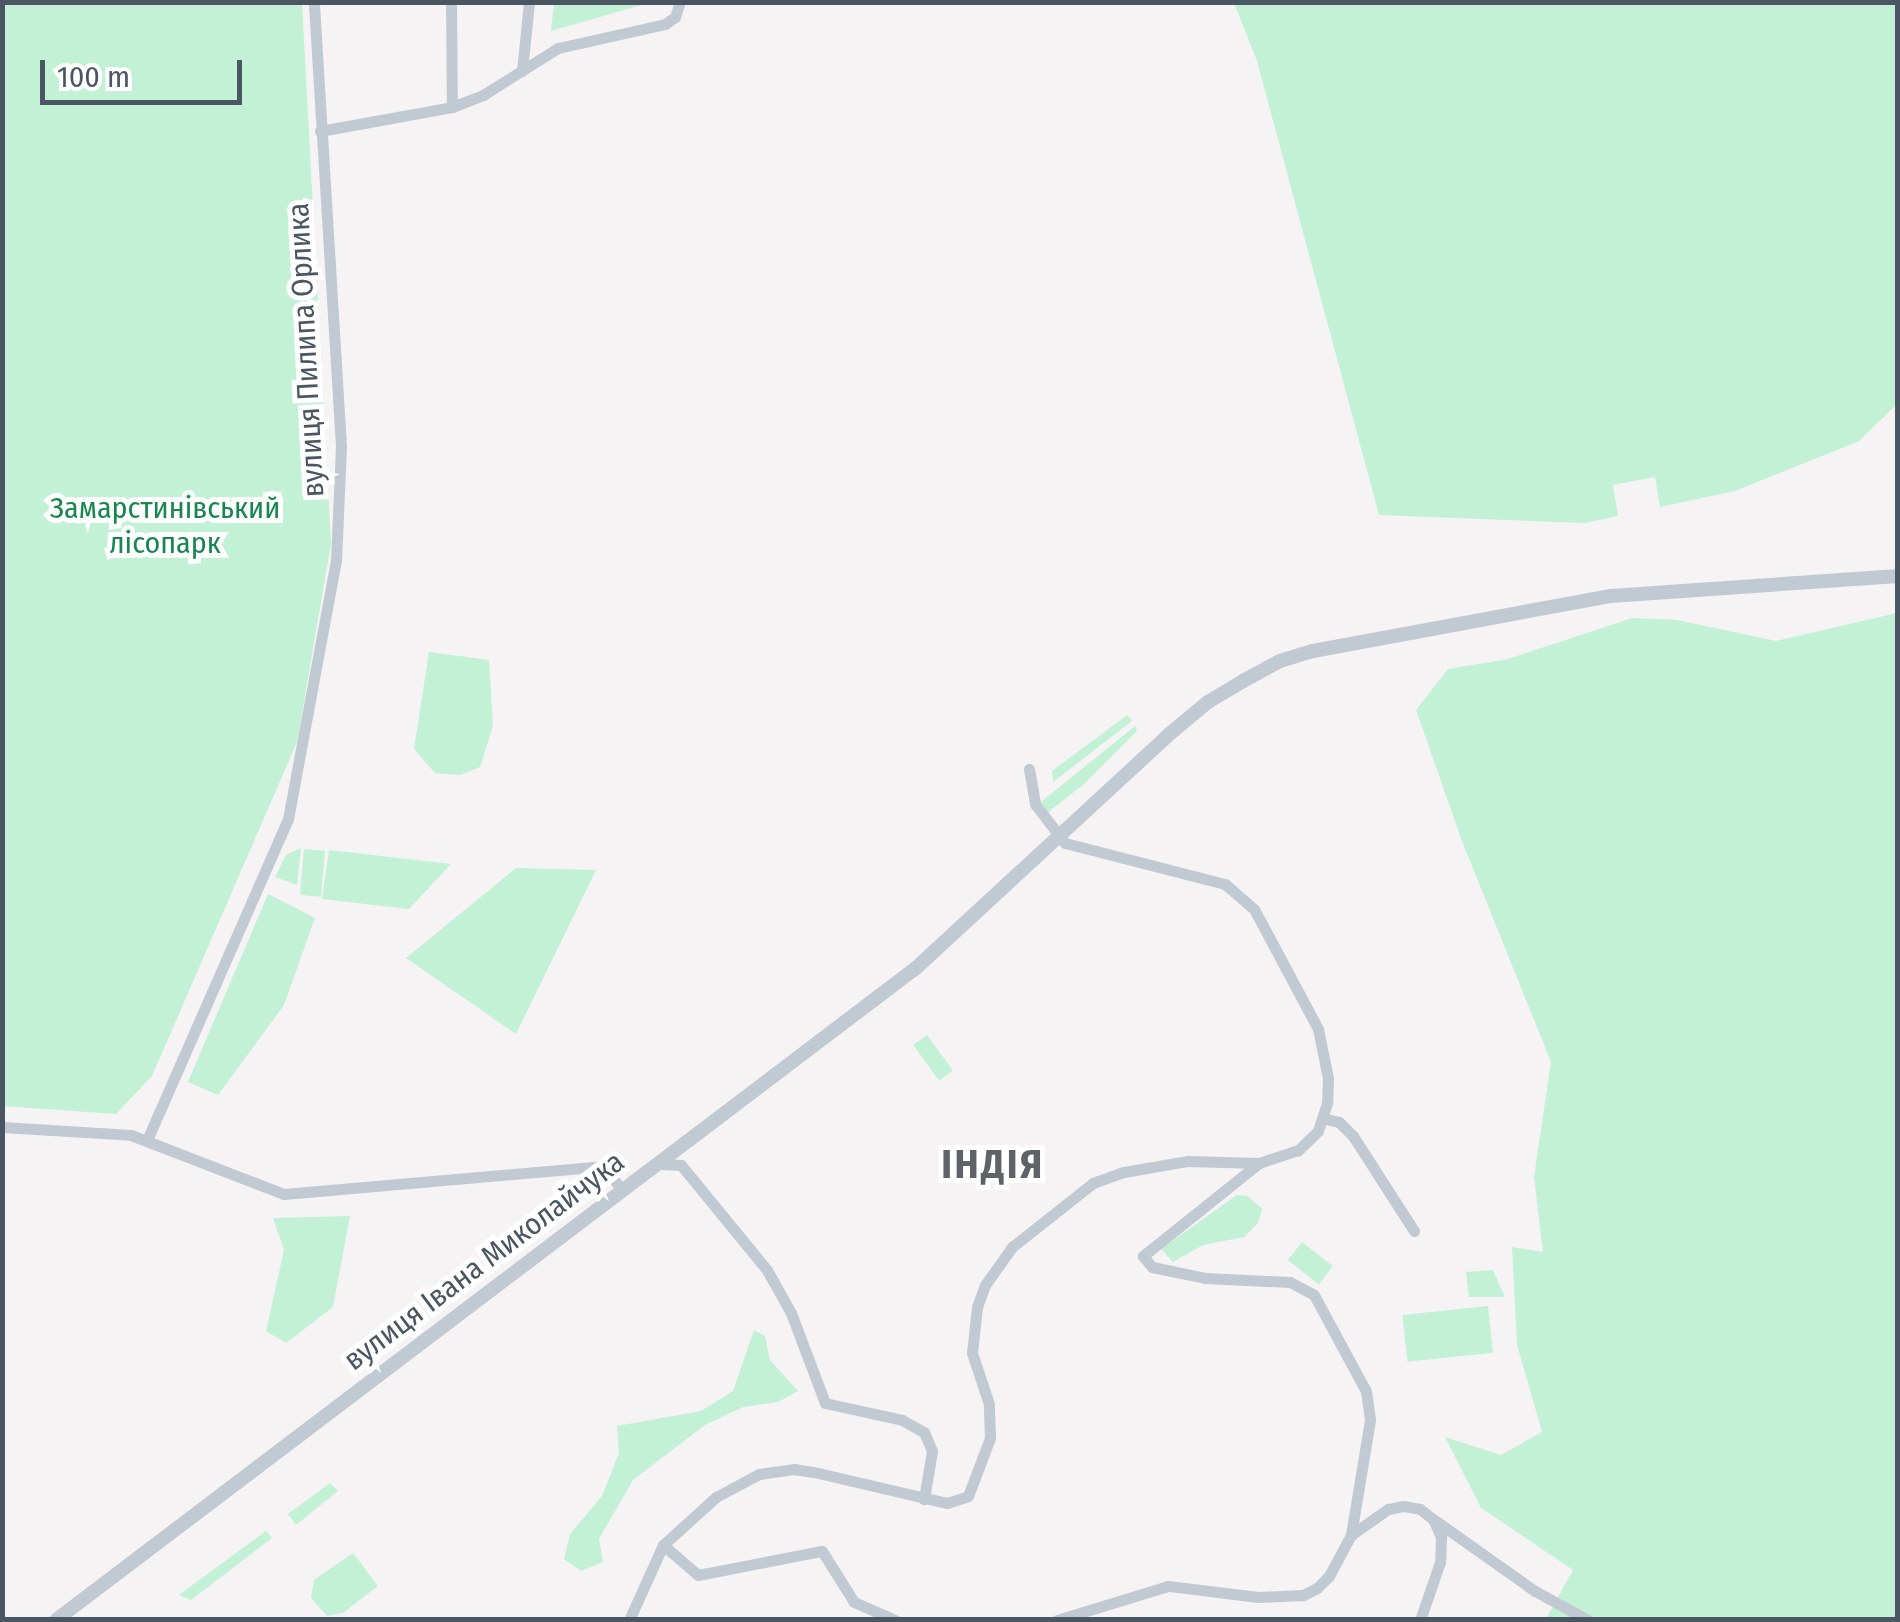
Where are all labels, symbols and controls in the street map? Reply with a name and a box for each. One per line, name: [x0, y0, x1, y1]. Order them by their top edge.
scale bar: [45, 40, 248, 102]
text: 100 m: [57, 59, 130, 95]
street label: вулиця Пилипа Орлика: [280, 202, 332, 498]
park label: Замарстинівський лісопарк: [50, 490, 280, 560]
district label: ІНДІЯ: [941, 1141, 1045, 1189]
street label: вулиця Івана Миколайчука: [337, 1144, 631, 1378]

